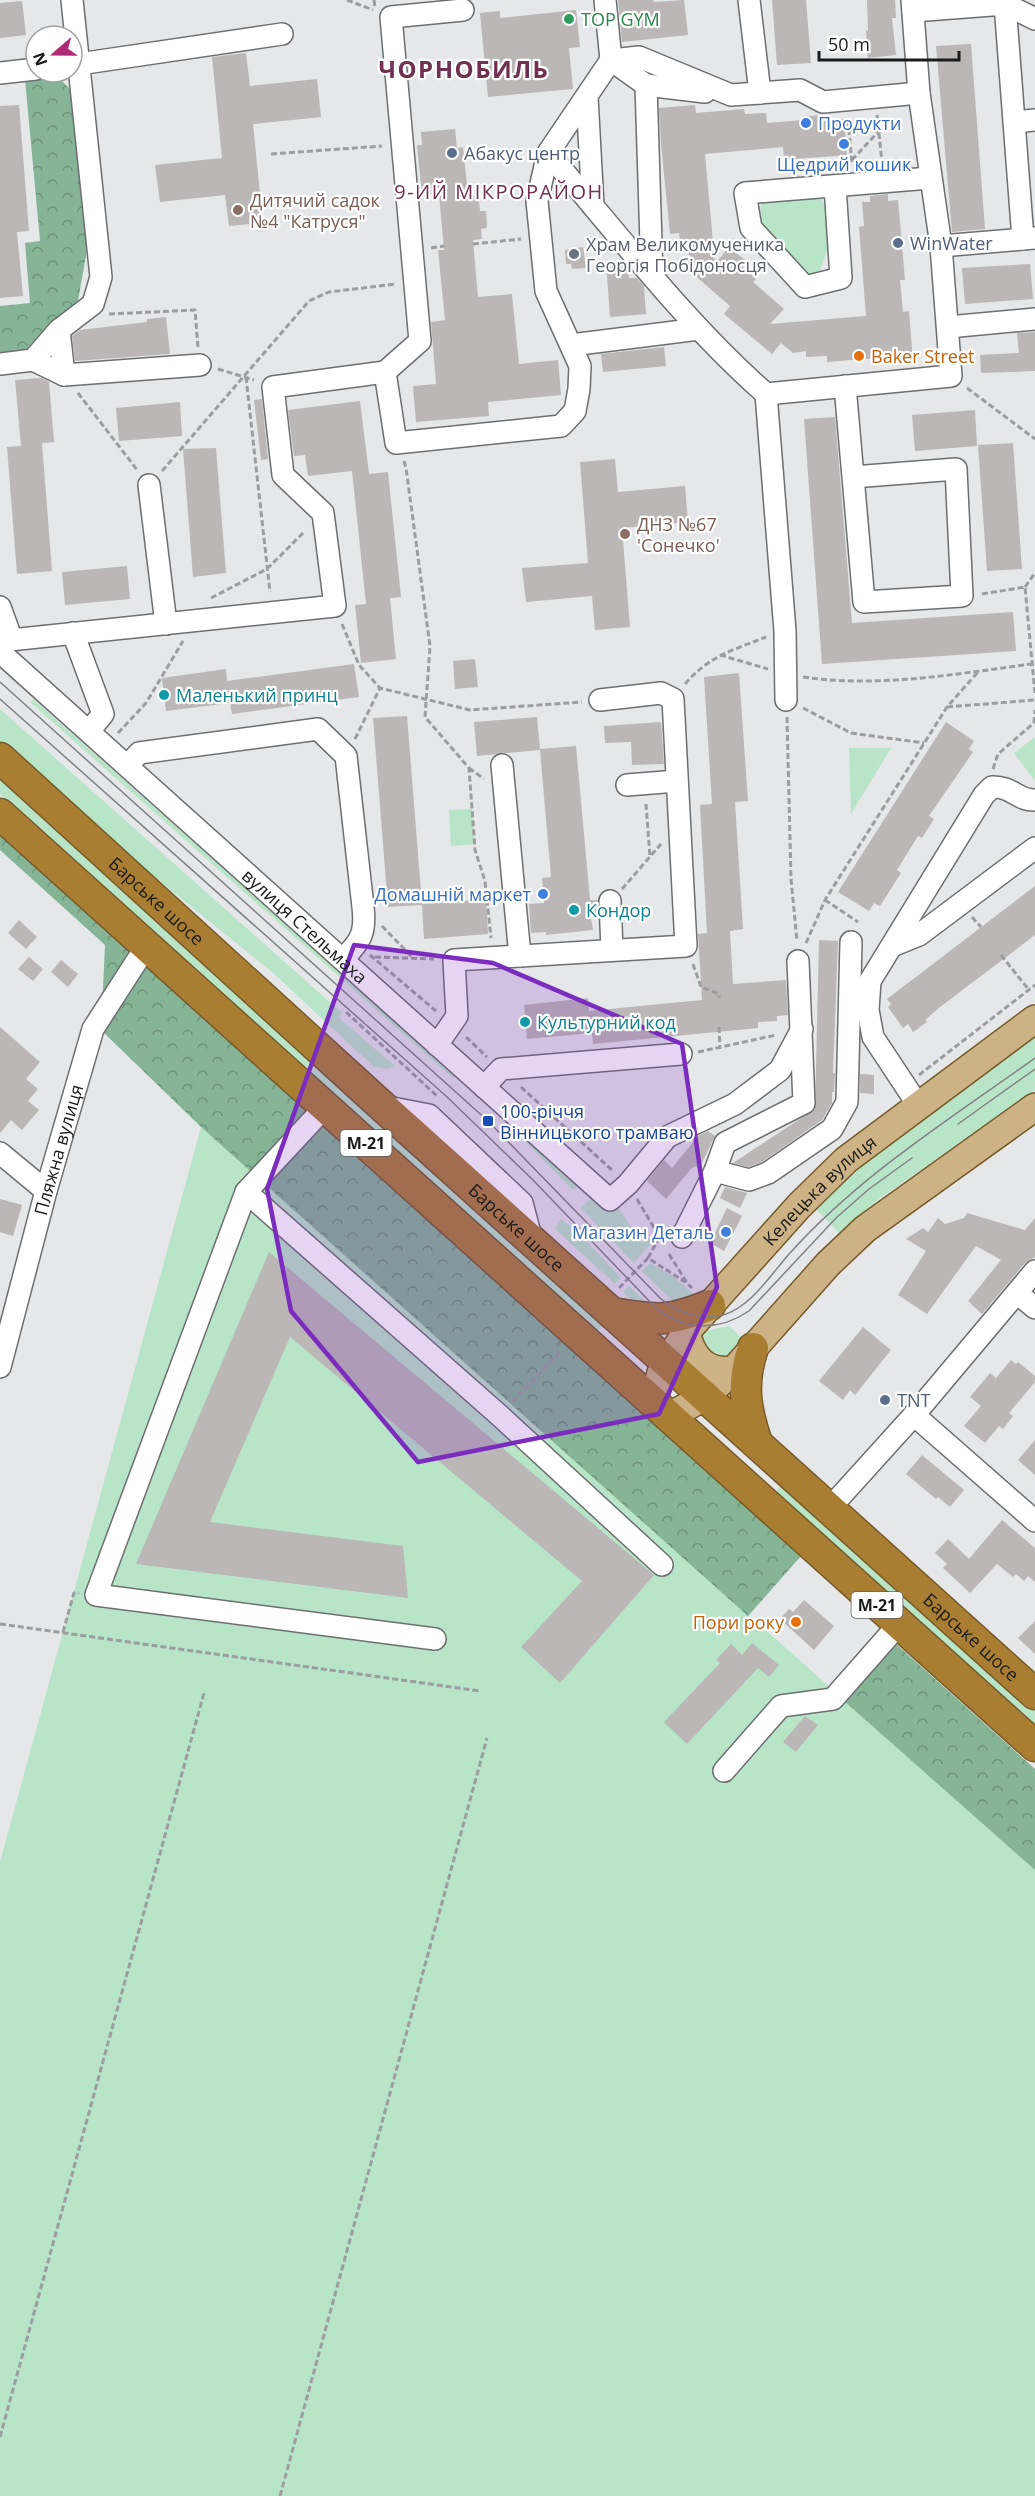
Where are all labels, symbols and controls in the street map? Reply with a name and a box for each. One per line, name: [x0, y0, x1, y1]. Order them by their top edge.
place label: TOP GYM: [581, 7, 660, 31]
marker: TOP GYM: [562, 12, 576, 26]
north arrow: [24, 24, 84, 84]
scale bar: [819, 24, 958, 62]
text: 50 m: [828, 32, 870, 56]
text: N: [27, 49, 52, 69]
district label: ЧОРНОБИЛЬ: [379, 52, 549, 85]
place label: Продукти: [818, 111, 902, 135]
marker: Продукти: [799, 116, 813, 130]
marker: Щедрий кошик: [837, 137, 851, 151]
place label: Абакус центр: [464, 141, 580, 165]
marker: Абакус центр: [445, 146, 459, 160]
place label: Щедрий кошик: [777, 152, 912, 176]
district label: 9-ИЙ МІКРОРАЙОН: [394, 178, 604, 205]
place label: Дитячий садок №4 "Катруся": [250, 188, 380, 233]
marker: Дитячий садок №4 "Катруся": [231, 203, 245, 217]
place label: WinWater: [910, 231, 993, 255]
place label: Храм Великомученика Георгія Побідоносця: [586, 232, 784, 277]
marker: WinWater: [891, 236, 905, 250]
marker: Храм Великомученика Георгія Побідоносця: [567, 247, 581, 261]
place label: Baker Street: [871, 344, 975, 368]
marker: Baker Street: [852, 349, 866, 363]
place label: ДНЗ №67 'Сонечко': [637, 512, 720, 557]
marker: ДНЗ №67 'Сонечко': [618, 527, 632, 541]
place label: Маленький принц: [176, 683, 338, 707]
marker: Маленький принц: [157, 688, 171, 702]
street label: Барське шосе: [104, 851, 210, 950]
street label: вулиця Стельмаха: [237, 863, 373, 989]
place label: Домашній маркет: [374, 882, 532, 906]
marker: Домашній маркет: [536, 887, 550, 901]
place label: Кондор: [586, 898, 651, 922]
marker: Кондор: [567, 903, 581, 917]
place label: Культурний код: [537, 1010, 676, 1034]
marker: Культурний код: [518, 1015, 532, 1029]
street label: Пляжна вулиця: [28, 1081, 88, 1218]
place label: 100-річчя Вінницького трамваю: [500, 1099, 694, 1144]
marker: 100-річчя Вінницького трамваю: [481, 1114, 495, 1128]
road number: М-21: [340, 1130, 392, 1156]
street label: Келецька вулиця: [757, 1130, 881, 1251]
street label: Барське шосе: [464, 1178, 570, 1277]
place label: Магазин Деталь: [572, 1220, 714, 1244]
marker: Магазин Деталь: [719, 1225, 733, 1239]
place label: TNT: [897, 1388, 930, 1412]
marker: TNT: [878, 1393, 892, 1407]
street label: Барське шосе: [919, 1587, 1024, 1686]
road number: М-21: [852, 1592, 902, 1618]
place label: Пори року: [693, 1610, 785, 1634]
marker: Пори року: [789, 1615, 803, 1629]

